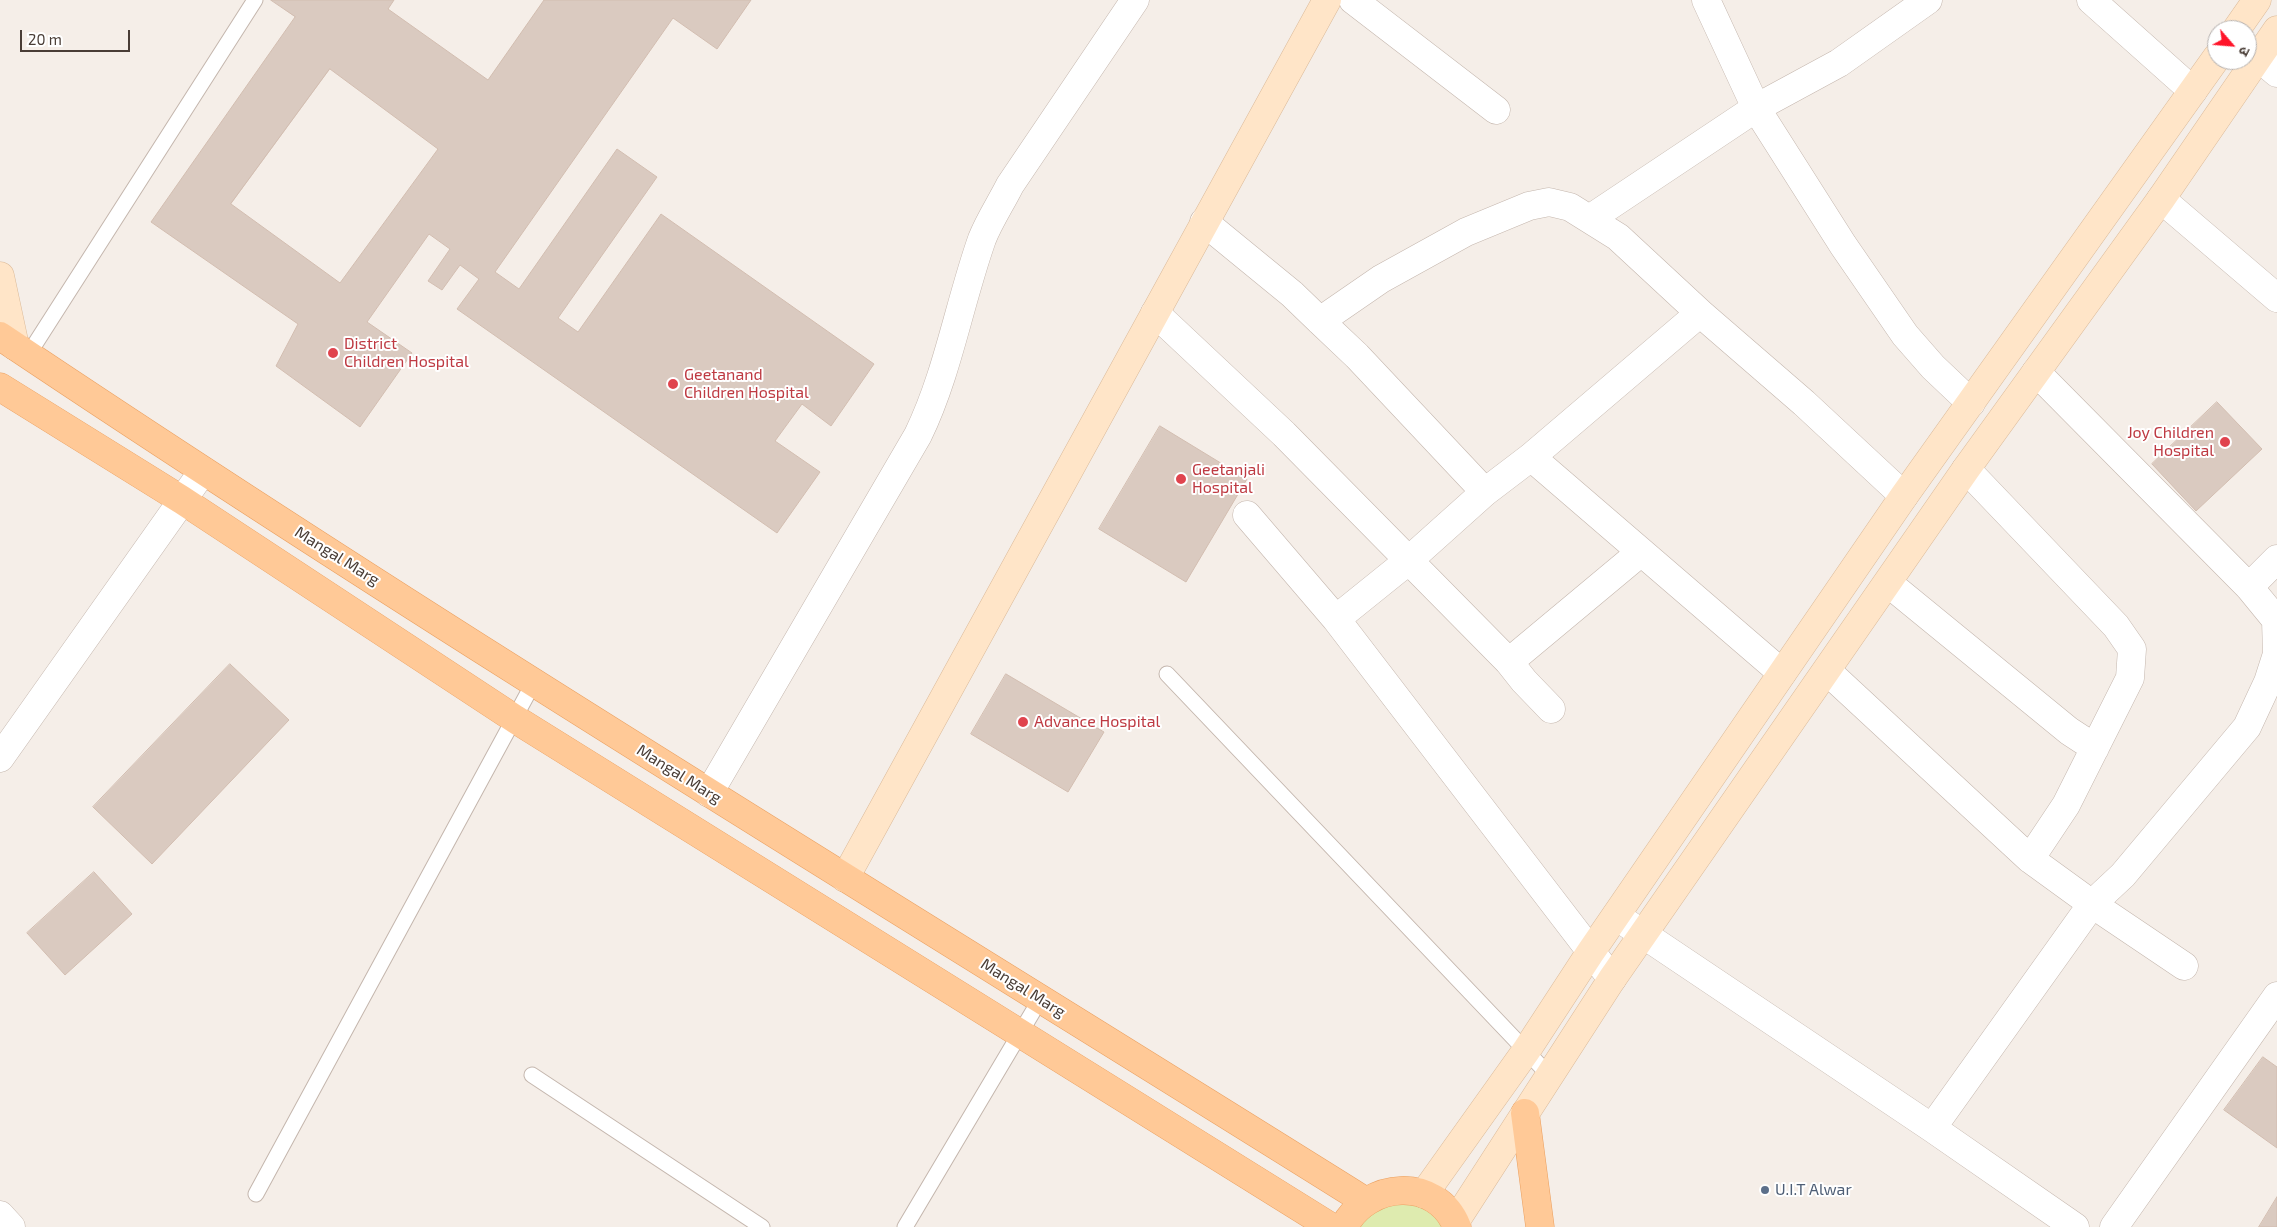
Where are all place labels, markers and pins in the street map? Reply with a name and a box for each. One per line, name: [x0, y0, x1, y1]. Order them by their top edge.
place label: District Children Hospital: [344, 334, 469, 372]
marker: District Children Hospital: [326, 346, 340, 360]
place label: Geetanand Children Hospital: [684, 365, 809, 403]
marker: Geetanand Children Hospital: [666, 377, 680, 391]
place label: Joy Children Hospital: [2127, 423, 2214, 461]
marker: Joy Children Hospital: [2218, 435, 2232, 449]
place label: Geetanjali Hospital: [1192, 460, 1265, 498]
marker: Geetanjali Hospital: [1174, 472, 1188, 486]
place label: Advance Hospital: [1034, 712, 1160, 732]
marker: Advance Hospital: [1016, 715, 1030, 729]
place label: U.I.T Alwar: [1775, 1180, 1852, 1200]
marker: U.I.T Alwar: [1759, 1184, 1771, 1196]

